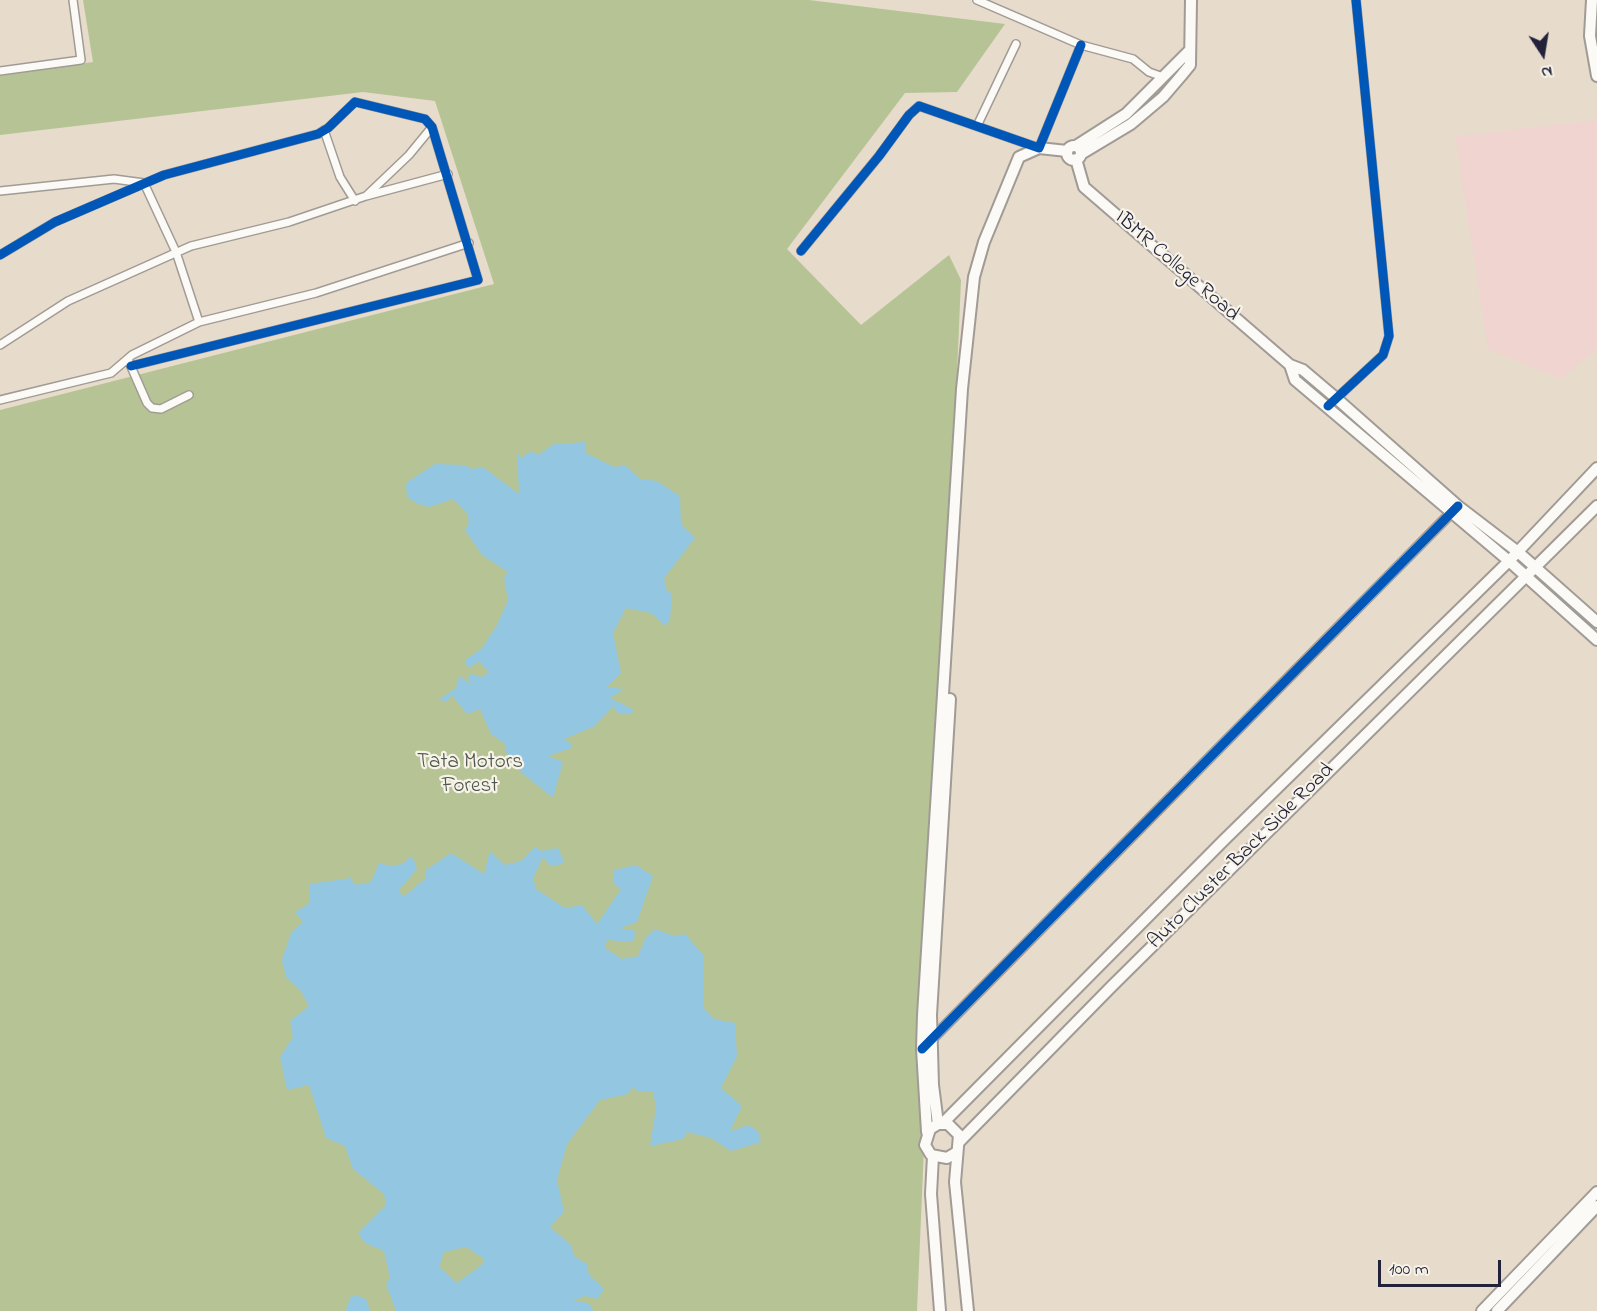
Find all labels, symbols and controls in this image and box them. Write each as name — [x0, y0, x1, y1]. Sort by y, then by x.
north arrow — [1513, 24, 1573, 84]
text: N — [1539, 59, 1555, 84]
street label: IBMR College Road — [1109, 206, 1243, 328]
park label: Tata Motors Forest — [417, 751, 523, 801]
street label: Auto Cluster Back Side Road — [1144, 759, 1340, 955]
scale bar — [1381, 1248, 1504, 1286]
text: 100 m — [1389, 1257, 1429, 1283]

